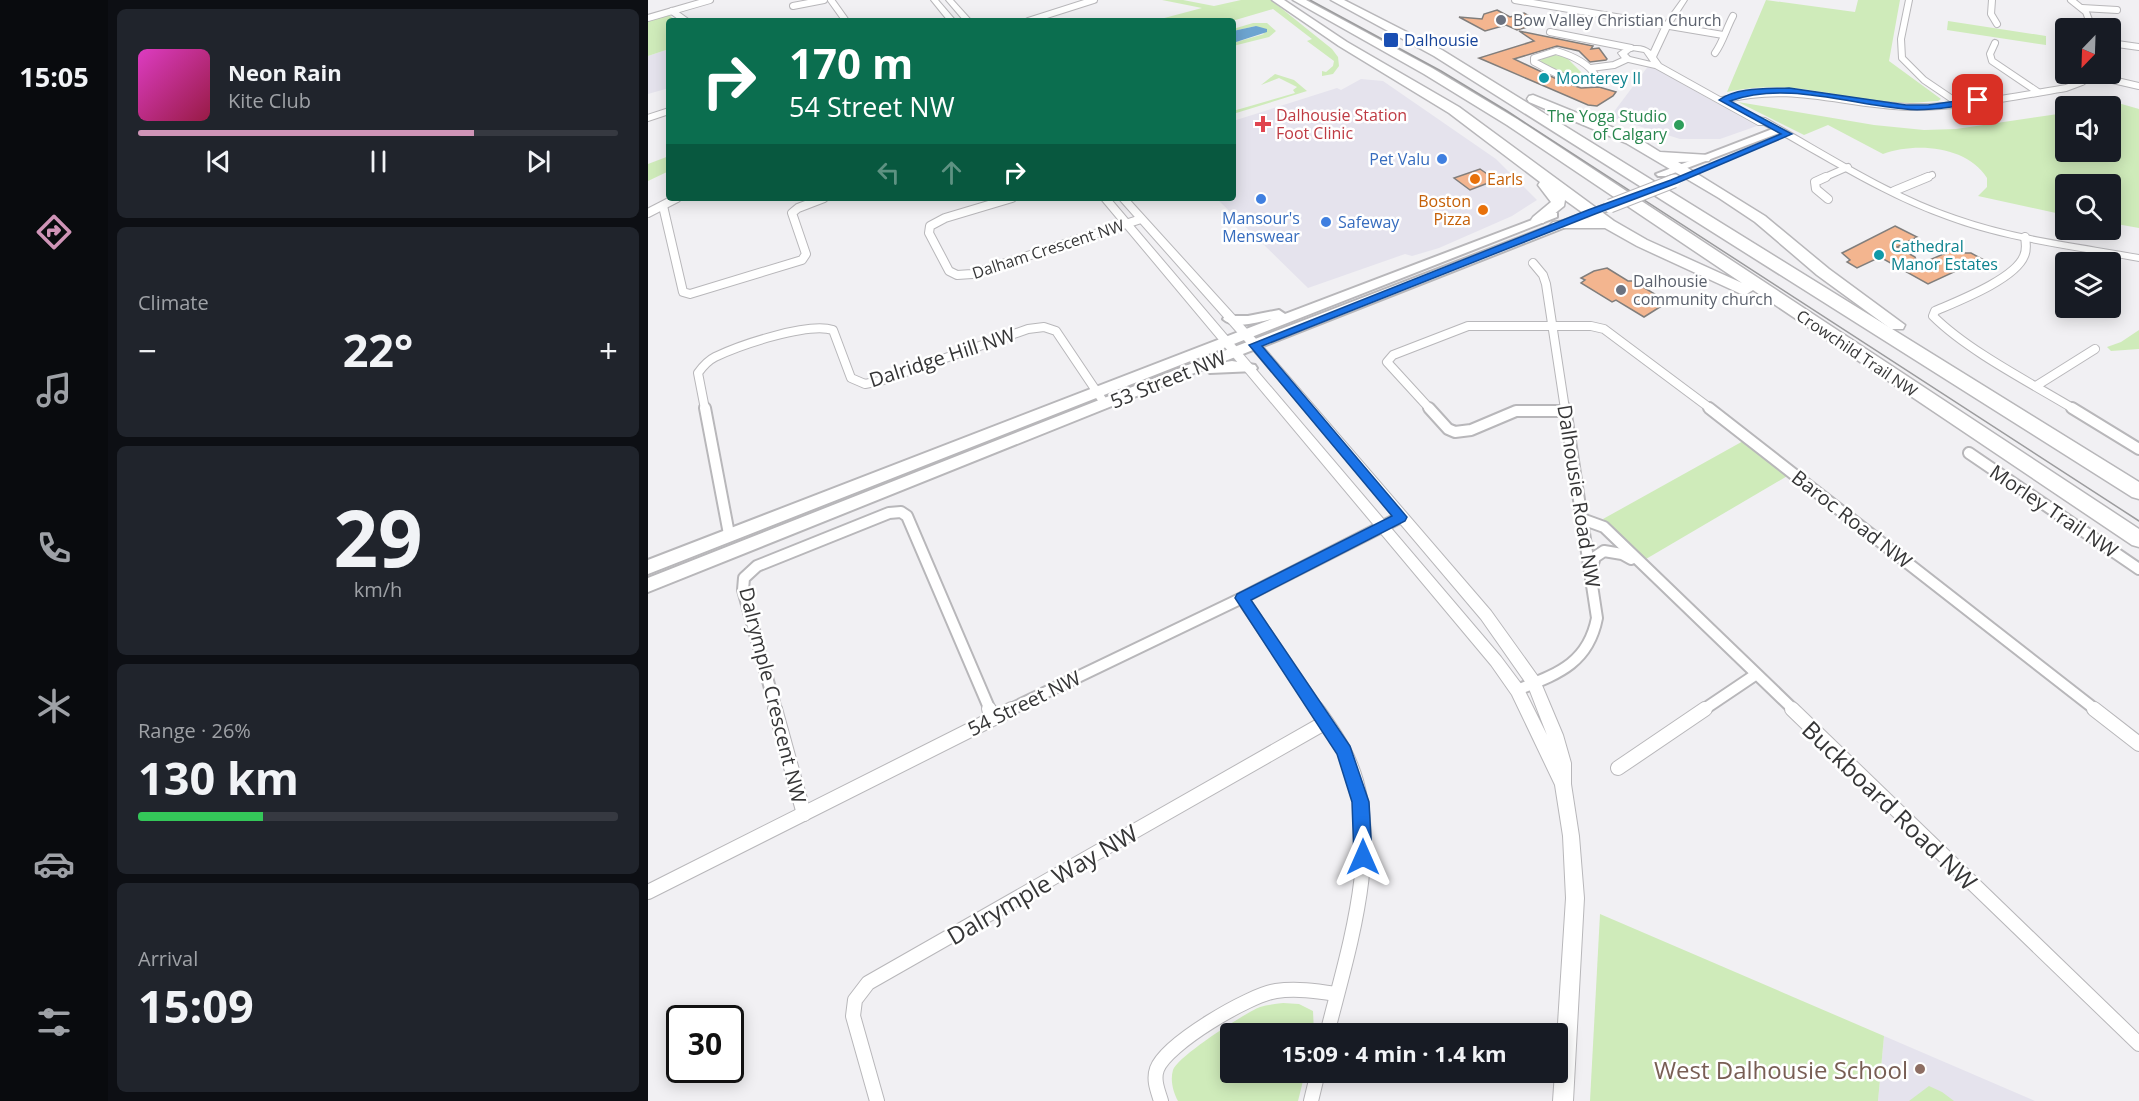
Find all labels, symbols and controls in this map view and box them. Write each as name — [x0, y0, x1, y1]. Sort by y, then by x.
place label: Bow Valley Christian Church — [1513, 9, 1722, 31]
marker: Bow Valley Christian Church — [1494, 13, 1508, 27]
north arrow — [2055, 18, 2121, 84]
map controls — [2055, 18, 2121, 318]
place label: Dalhousie — [1404, 29, 1478, 51]
marker: Dalhousie — [1382, 31, 1400, 49]
text: 170 m — [789, 34, 913, 91]
icon: right — [690, 42, 768, 120]
text: Neon Rain — [228, 57, 342, 87]
text: 15:05 — [19, 58, 89, 95]
place label: Monterey II — [1556, 67, 1641, 89]
marker: Monterey II — [1537, 71, 1551, 85]
pin — [1952, 74, 2003, 125]
icon: arrive — [1961, 83, 1994, 116]
text: Kite Club — [228, 87, 311, 114]
text: 54 Street NW — [789, 88, 955, 125]
button: sound — [2055, 96, 2121, 162]
place label: Dalhousie Station Foot Clinic — [1276, 104, 1407, 144]
place label: The Yoga Studio of Calgary — [1547, 105, 1668, 145]
marker: Dalhousie Station Foot Clinic — [1254, 115, 1272, 133]
marker: The Yoga Studio of Calgary — [1672, 118, 1686, 132]
icon: previous — [202, 145, 235, 178]
icon: pause — [362, 145, 395, 178]
icon: next — [522, 145, 555, 178]
place label: Pet Valu — [1369, 148, 1430, 170]
marker: Pet Valu — [1435, 152, 1449, 166]
icon: left — [872, 156, 905, 189]
icon: ahead — [935, 156, 968, 189]
icon: right — [998, 156, 1031, 189]
place label: Earls — [1487, 168, 1523, 190]
marker: Earls — [1468, 172, 1482, 186]
button: search — [2055, 174, 2121, 240]
place label: Boston Pizza — [1418, 190, 1471, 230]
marker: Mansour's Menswear — [1254, 192, 1268, 206]
marker: Boston Pizza — [1476, 203, 1490, 217]
place label: Mansour's Menswear — [1222, 207, 1300, 247]
icon: directions — [33, 211, 75, 253]
place label: Safeway — [1338, 211, 1400, 233]
street label: Dalham Crescent NW — [969, 214, 1127, 284]
marker: Safeway — [1319, 215, 1333, 229]
place label: Cathedral Manor Estates — [1891, 235, 1998, 275]
marker: Cathedral Manor Estates — [1872, 248, 1886, 262]
button: layers — [2055, 252, 2121, 318]
place label: Dalhousie community church — [1633, 270, 1773, 310]
marker: Dalhousie community church — [1614, 283, 1628, 297]
text: Climate — [138, 289, 209, 316]
street label: Crowchild Trail NW — [1792, 304, 1922, 402]
text: 22° — [343, 319, 413, 380]
street label: Dalridge Hill NW — [866, 321, 1019, 393]
text: − — [138, 328, 157, 373]
text: + — [599, 328, 618, 373]
street label: 53 Street NW — [1106, 343, 1230, 414]
icon: music — [33, 369, 75, 411]
street label: Dalhousie Road NW — [1551, 403, 1607, 590]
street label: Morley Trail NW — [1985, 458, 2124, 564]
street label: Baroc Road NW — [1786, 464, 1918, 575]
text: 29 — [333, 484, 423, 590]
icon: phone — [33, 527, 75, 569]
text: km/h — [354, 576, 402, 603]
street label: Dalrymple Crescent NW — [733, 584, 813, 806]
street label: 54 Street NW — [963, 664, 1086, 742]
icon: climate — [33, 685, 75, 727]
street label: Buckboard Road NW — [1795, 713, 1985, 897]
text: Range · 26% — [138, 717, 251, 744]
text: 130 km — [138, 747, 299, 808]
street label: Dalrymple Way NW — [941, 816, 1143, 952]
position arrow — [1331, 825, 1395, 889]
icon: car — [33, 843, 75, 885]
text: Arrival — [138, 945, 198, 972]
text: 15:09 — [138, 975, 254, 1036]
icon: filters — [33, 1001, 75, 1043]
speed limit sign: 30 — [666, 1005, 744, 1083]
text: 15:09 · 4 min · 1.4 km — [1281, 1038, 1507, 1068]
place label: West Dalhousie School — [1654, 1053, 1908, 1086]
marker: West Dalhousie School — [1913, 1062, 1927, 1076]

